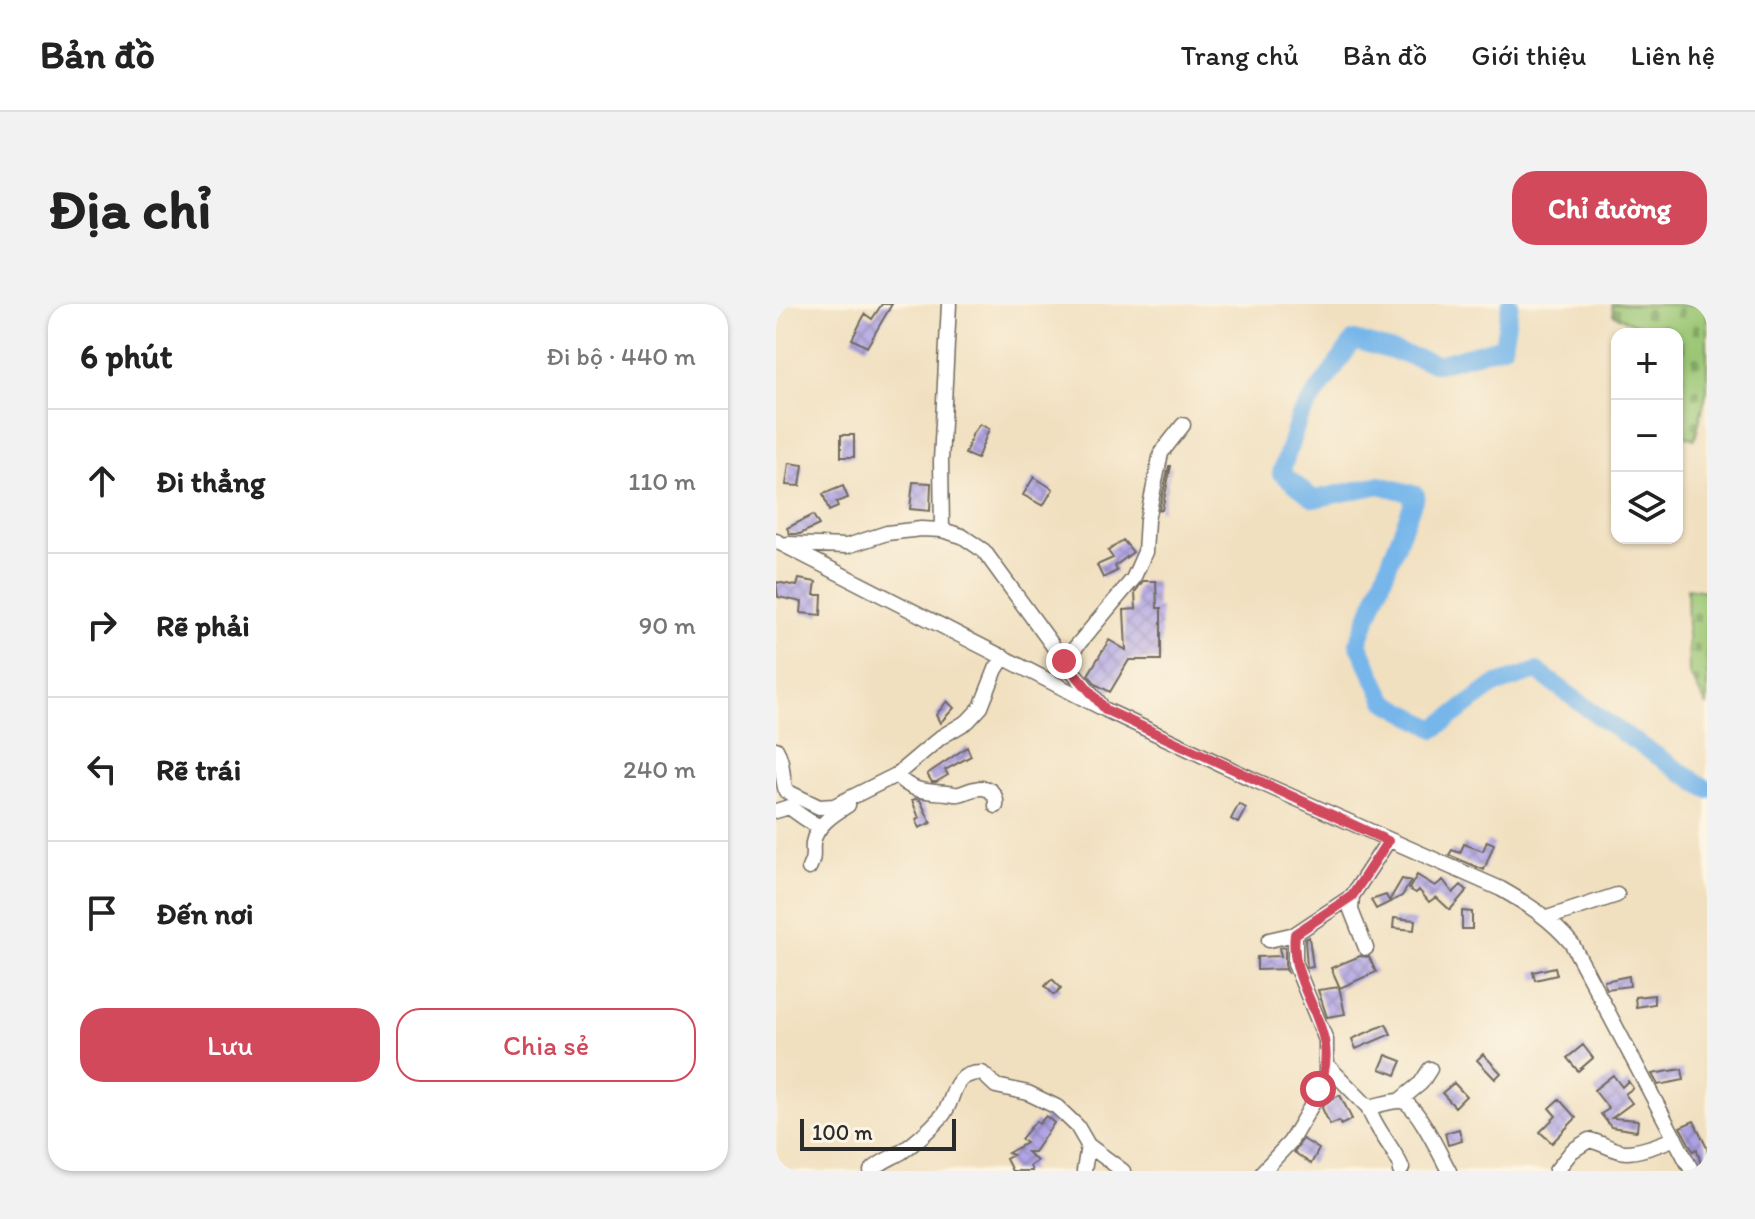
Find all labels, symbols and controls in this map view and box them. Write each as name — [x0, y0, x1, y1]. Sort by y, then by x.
text: Bản đồ — [40, 32, 155, 78]
text: Trang chủ — [1181, 38, 1299, 72]
text: Bản đồ — [1343, 38, 1427, 72]
text: Giới thiệu — [1471, 38, 1587, 72]
text: Liên hệ — [1631, 38, 1715, 72]
button: Chỉ đường — [1512, 171, 1707, 245]
text: Địa chỉ — [48, 175, 211, 242]
map controls — [1611, 328, 1683, 544]
button: + — [1611, 328, 1683, 400]
text: 6 phút — [80, 336, 173, 377]
text: Đi bộ · 440 m — [546, 340, 696, 372]
button: − — [1611, 400, 1683, 472]
icon: ahead — [80, 459, 124, 503]
text: Đi thẳng — [156, 463, 265, 500]
text: 110 m — [628, 465, 696, 497]
button: layers — [1611, 472, 1683, 544]
icon: right — [80, 603, 124, 647]
text: Rẽ phải — [156, 607, 250, 644]
text: 90 m — [639, 609, 696, 641]
route end — [1046, 643, 1082, 679]
icon: left — [80, 747, 124, 791]
text: Rẽ trái — [156, 751, 241, 788]
text: 240 m — [623, 753, 696, 785]
icon: arrive — [80, 891, 124, 935]
text: Đến nơi — [156, 895, 254, 932]
button: Lưu — [80, 1008, 380, 1082]
button: Chia sẻ — [396, 1008, 696, 1082]
route start — [1300, 1071, 1336, 1107]
scale bar — [800, 1115, 956, 1151]
text: 100 m — [812, 1119, 873, 1146]

